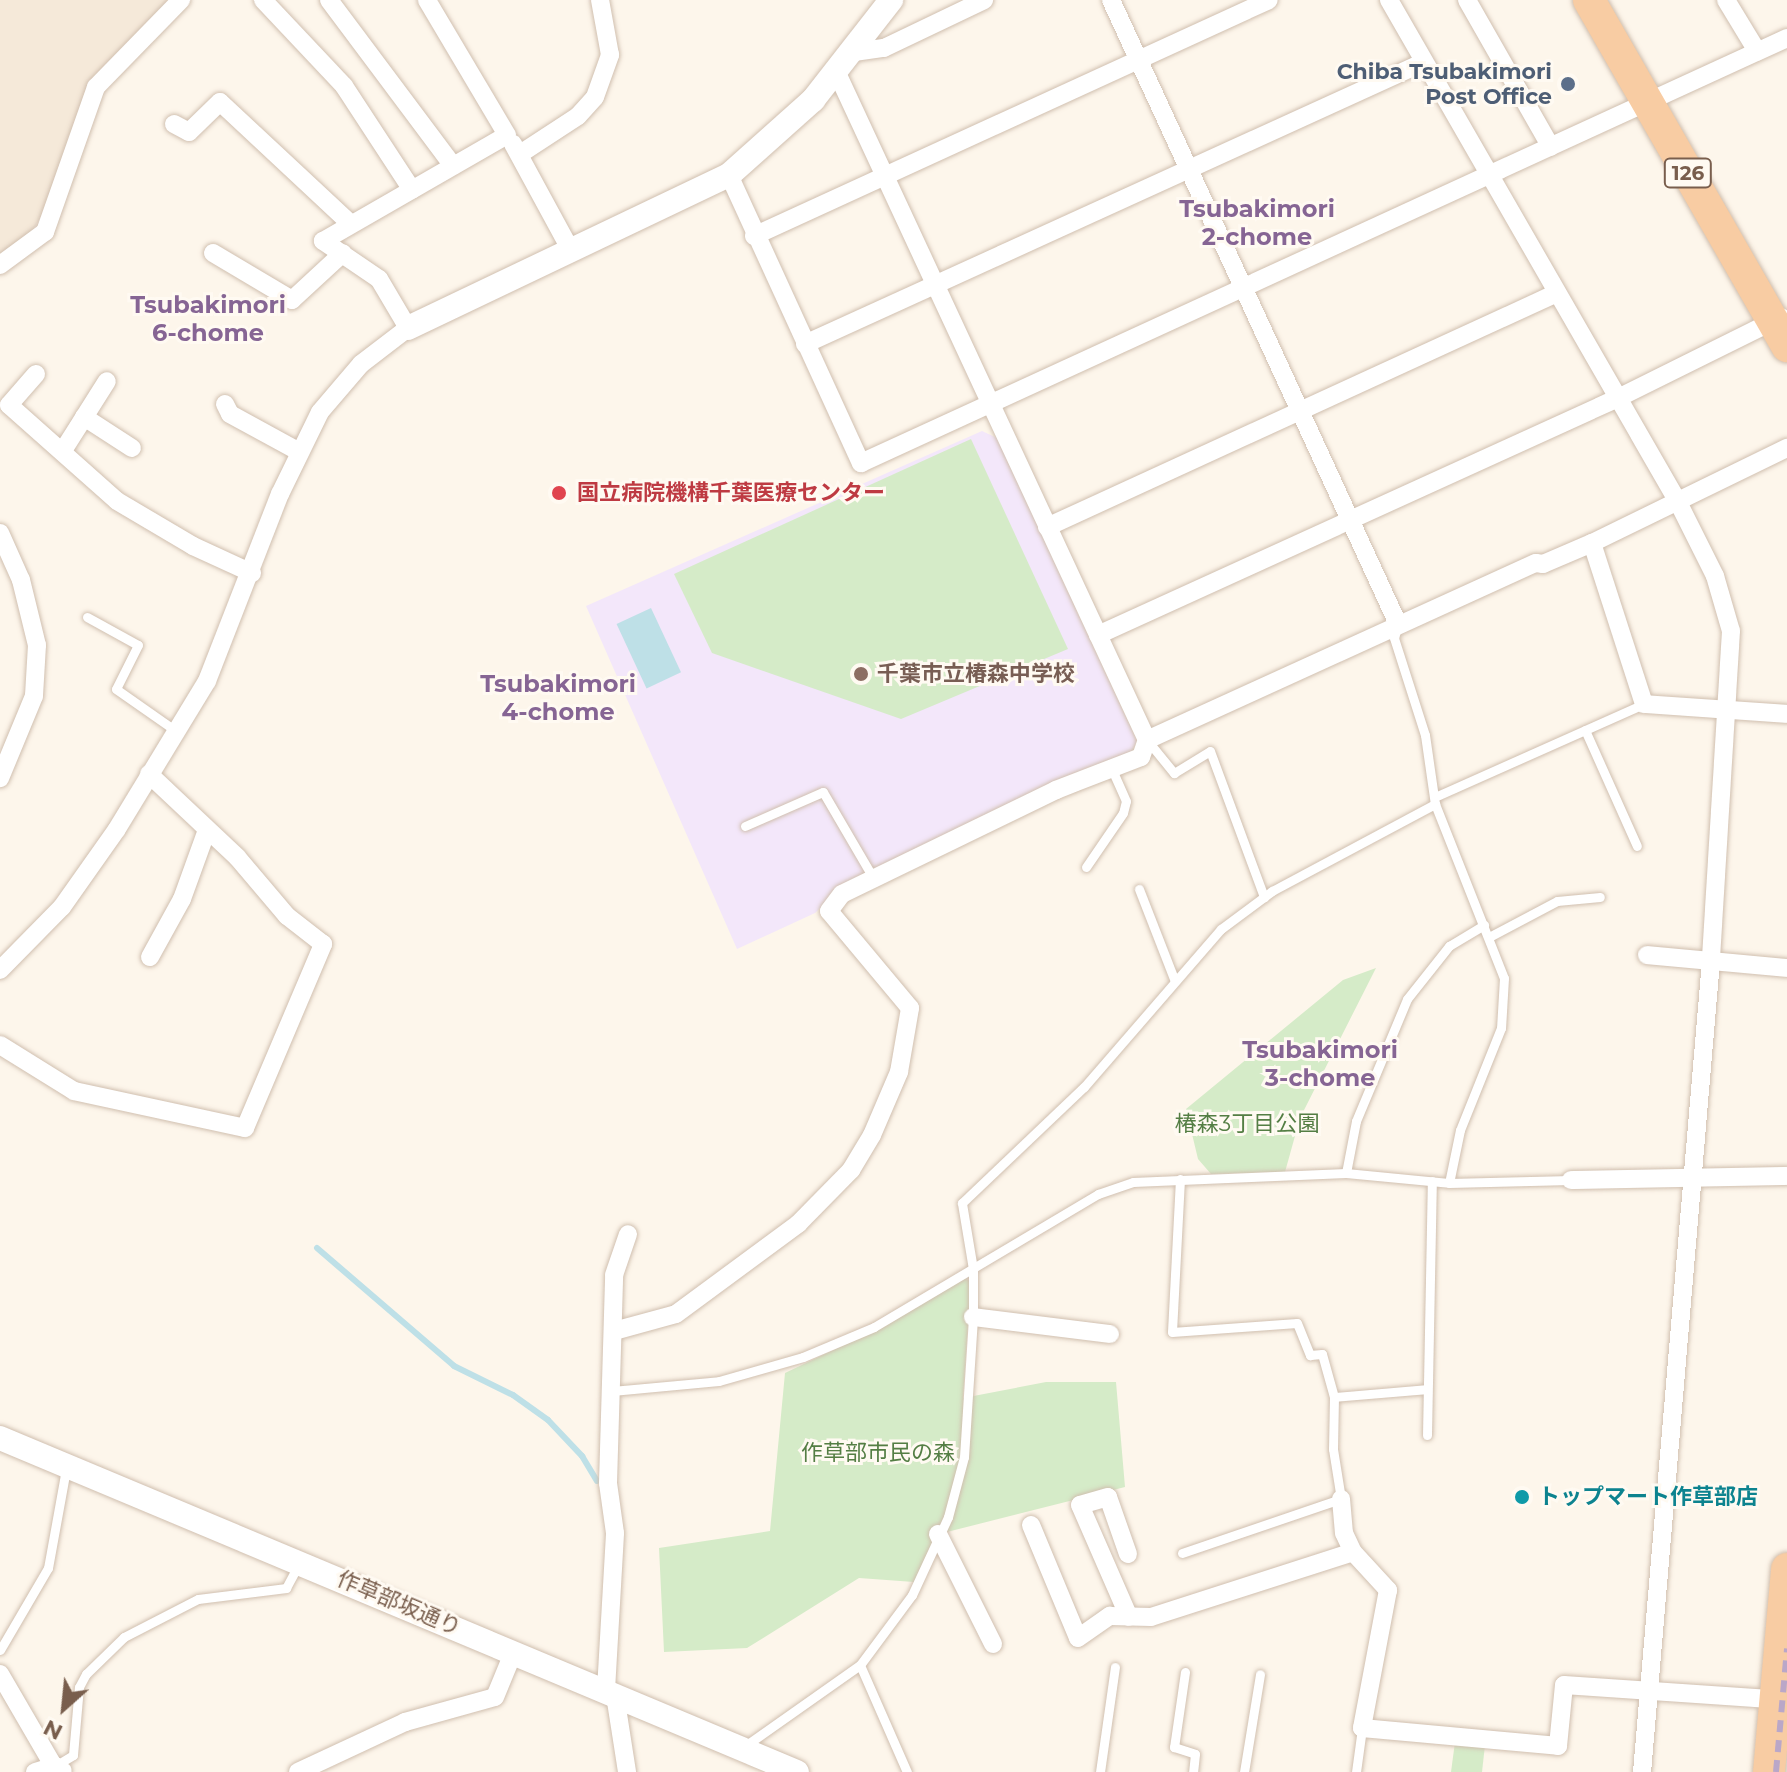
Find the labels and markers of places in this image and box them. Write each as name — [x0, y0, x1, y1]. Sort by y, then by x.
place label: Chiba Tsubakimori Post Office — [1337, 58, 1552, 110]
marker: Chiba Tsubakimori Post Office — [1559, 75, 1577, 93]
place label: 国立病院機構千葉医療センター — [577, 480, 885, 506]
marker: 国立病院機構千葉医療センター — [548, 482, 570, 504]
place label: 千葉市立椿森中学校 — [877, 661, 1075, 687]
marker: 千葉市立椿森中学校 — [852, 665, 870, 683]
place label: トップマート作草部店 — [1538, 1484, 1758, 1510]
marker: トップマート作草部店 — [1513, 1488, 1531, 1506]

